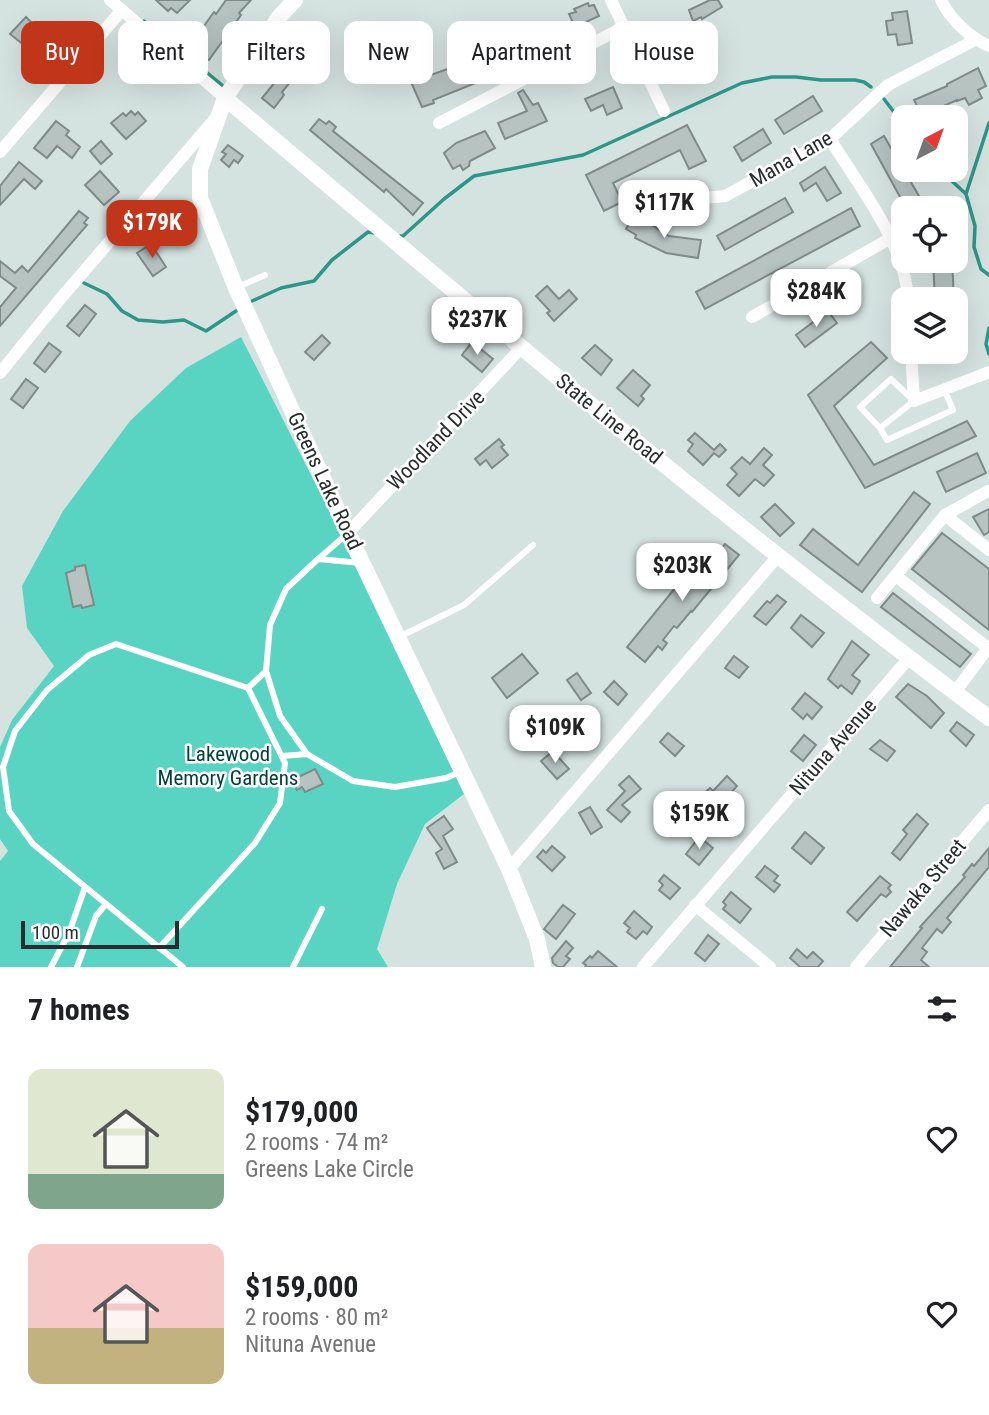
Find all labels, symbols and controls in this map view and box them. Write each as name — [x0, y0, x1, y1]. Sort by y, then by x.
chip: Buy — [21, 21, 104, 84]
chip: Rent — [118, 21, 208, 84]
chip: Filters — [222, 21, 330, 84]
chip: New — [344, 21, 433, 84]
chip: Apartment — [447, 21, 596, 84]
chip: House — [610, 21, 718, 84]
north arrow — [891, 105, 968, 182]
map controls — [891, 105, 968, 364]
street label: Mana Lane — [746, 126, 837, 192]
pin: $117K — [615, 180, 713, 240]
text: $117K — [634, 189, 694, 216]
button: locate — [891, 196, 968, 273]
pin: $179K — [103, 201, 201, 260]
text: $179K — [122, 209, 182, 236]
pin: $284K — [767, 270, 865, 329]
text: $284K — [786, 278, 846, 305]
button: layers — [891, 287, 968, 364]
pin: $237K — [428, 298, 526, 357]
text: $237K — [447, 306, 507, 333]
street label: State Line Road — [551, 369, 667, 469]
street label: Woodland Drive — [382, 385, 490, 495]
street label: Greens Lake Road — [283, 408, 367, 554]
pin: $203K — [633, 544, 731, 603]
text: $203K — [652, 552, 712, 579]
street label: Nituna Avenue — [785, 694, 881, 800]
pin: $109K — [506, 706, 604, 765]
text: $109K — [525, 714, 585, 741]
park label: Lakewood Memory Gardens — [158, 742, 298, 790]
pin: $159K — [650, 792, 748, 851]
text: $159K — [669, 800, 729, 827]
street label: Nawaka Street — [875, 834, 971, 942]
scale bar — [21, 918, 178, 950]
text: 100 m — [32, 921, 79, 944]
icon: filters — [923, 990, 961, 1028]
text: 7 homes — [28, 992, 130, 1027]
text: $179,000 — [245, 1094, 358, 1129]
icon: home — [84, 1097, 168, 1181]
icon: heart — [923, 1120, 961, 1158]
text: 2 rooms · 74 m² — [245, 1129, 388, 1156]
text: Greens Lake Circle — [245, 1156, 414, 1183]
text: $159,000 — [245, 1269, 358, 1304]
icon: home — [84, 1272, 168, 1356]
icon: heart — [923, 1295, 961, 1333]
text: 2 rooms · 80 m² — [245, 1304, 388, 1331]
text: Nituna Avenue — [245, 1331, 376, 1358]

